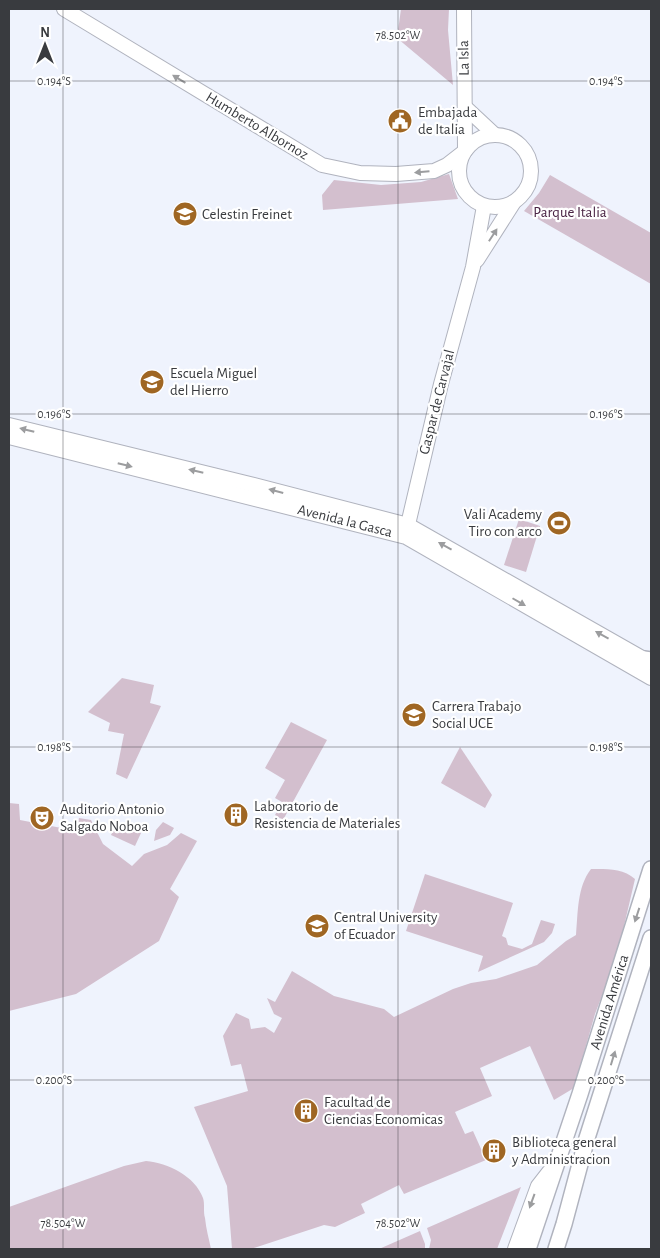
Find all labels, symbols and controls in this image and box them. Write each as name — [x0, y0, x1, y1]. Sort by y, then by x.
north arrow — [20, 20, 70, 70]
text: N — [40, 26, 50, 40]
text: 78.502°W — [376, 29, 421, 41]
street label: La Isla — [456, 40, 472, 76]
text: 0.194°S — [37, 75, 71, 87]
one-way arrow — [172, 75, 187, 83]
text: 0.194°S — [589, 75, 623, 87]
street label: Humberto Albornoz — [203, 90, 311, 162]
place label: Embajada de Italia — [418, 105, 477, 137]
public building icon: Embajada de Italia — [387, 108, 413, 134]
one-way arrow — [414, 168, 430, 176]
school or university icon: Celestin Freinet — [172, 201, 198, 227]
park label: Parque Italia — [533, 205, 607, 220]
place label: Celestin Freinet — [202, 207, 292, 222]
one-way arrow — [489, 228, 498, 241]
street label: Gaspar de Carvajal — [417, 348, 457, 456]
place label: Escuela Miguel del Hierro — [170, 366, 257, 398]
school or university icon: Escuela Miguel del Hierro — [139, 369, 165, 395]
text: 0.196°S — [37, 408, 71, 420]
text: 0.196°S — [589, 408, 623, 420]
one-way arrow — [20, 426, 35, 434]
one-way arrow — [117, 461, 132, 469]
one-way arrow — [189, 467, 204, 475]
one-way arrow — [269, 487, 284, 495]
street label: Avenida la Gasca — [296, 502, 394, 540]
place label: Vali Academy Tiro con arco — [464, 507, 543, 539]
sports icon: Vali Academy Tiro con arco — [546, 510, 572, 536]
one-way arrow — [437, 542, 452, 550]
one-way arrow — [512, 597, 525, 606]
one-way arrow — [595, 631, 609, 639]
place label: Carrera Trabajo Social UCE — [432, 699, 521, 731]
school or university icon: Carrera Trabajo Social UCE — [401, 702, 427, 728]
text: 0.198°S — [37, 741, 71, 753]
text: 0.198°S — [589, 741, 623, 753]
place label: Laboratorio de Resistencia de Materiales — [254, 799, 400, 831]
place label: Auditorio Antonio Salgado Noboa — [60, 802, 164, 834]
building icon: Laboratorio de Resistencia de Materiales — [223, 802, 249, 828]
theatre icon: Auditorio Antonio Salgado Noboa — [29, 805, 55, 831]
one-way arrow — [632, 908, 640, 923]
place label: Central University of Ecuador — [334, 910, 438, 942]
school or university icon: Central University of Ecuador — [304, 913, 330, 939]
street label: Avenida América — [587, 953, 631, 1051]
one-way arrow — [610, 1051, 618, 1066]
text: 0.200°S — [36, 1074, 73, 1086]
text: 0.200°S — [588, 1074, 625, 1086]
place label: Facultad de Ciencias Economicas — [324, 1095, 443, 1127]
building icon: Facultad de Ciencias Economicas — [293, 1098, 319, 1124]
place label: Biblioteca general y Administracion — [511, 1135, 617, 1167]
building icon: Biblioteca general y Administracion — [481, 1138, 507, 1164]
one-way arrow — [528, 1194, 535, 1209]
text: 78.504°W — [41, 1217, 86, 1229]
text: 78.502°W — [376, 1217, 421, 1229]

